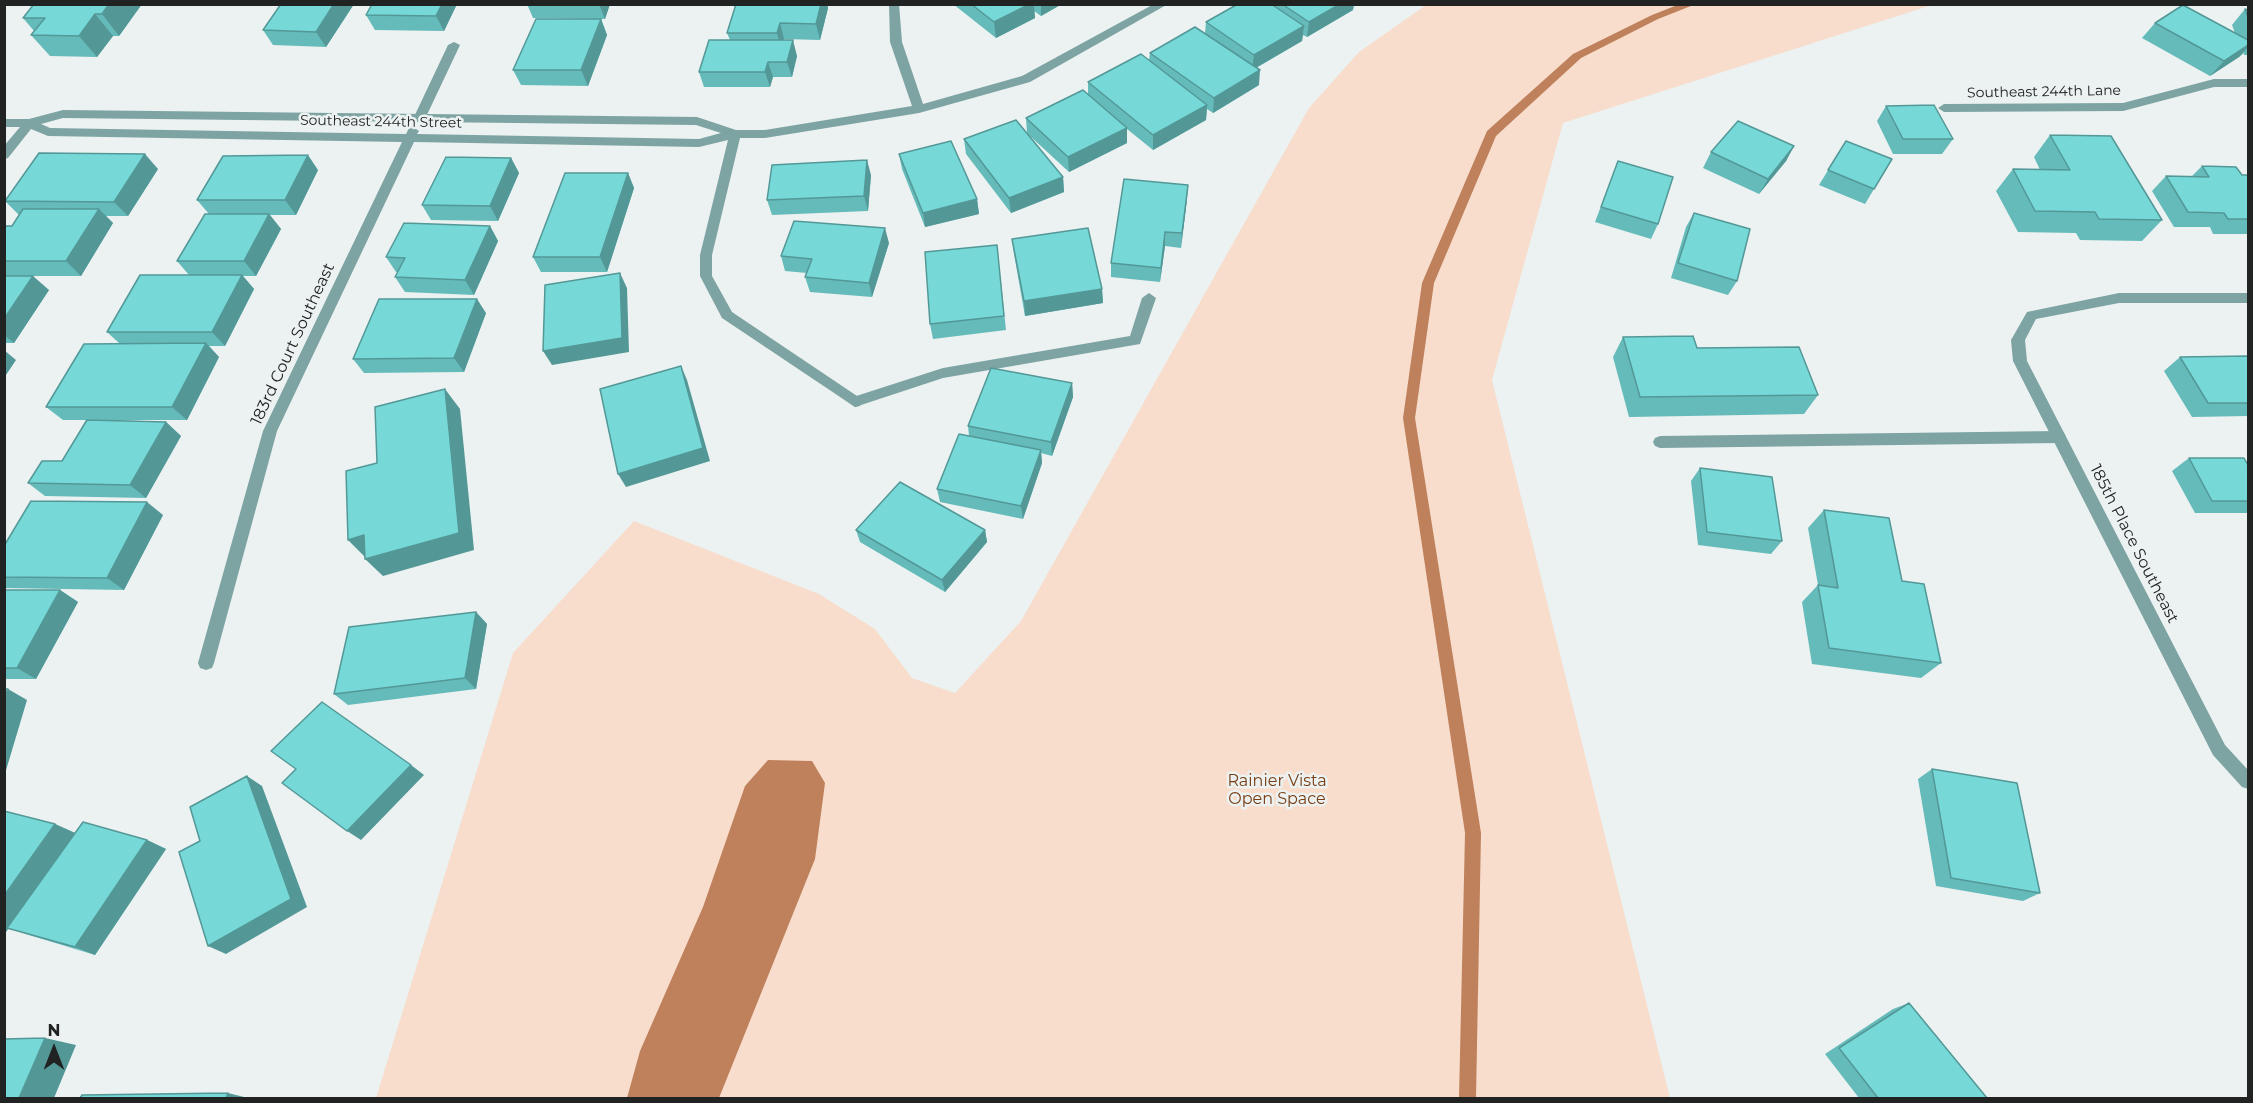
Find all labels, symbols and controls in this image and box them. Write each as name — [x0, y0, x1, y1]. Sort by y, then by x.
street label: Southeast 244th Lane — [1967, 82, 2121, 102]
street label: Southeast 244th Street — [300, 112, 462, 132]
street label: 183rd Court Southeast — [247, 260, 339, 428]
street label: 185th Place Southeast — [2086, 461, 2182, 627]
park label: Rainier Vista Open Space — [1227, 771, 1327, 809]
north arrow — [24, 1019, 84, 1079]
text: N — [48, 1021, 60, 1040]

